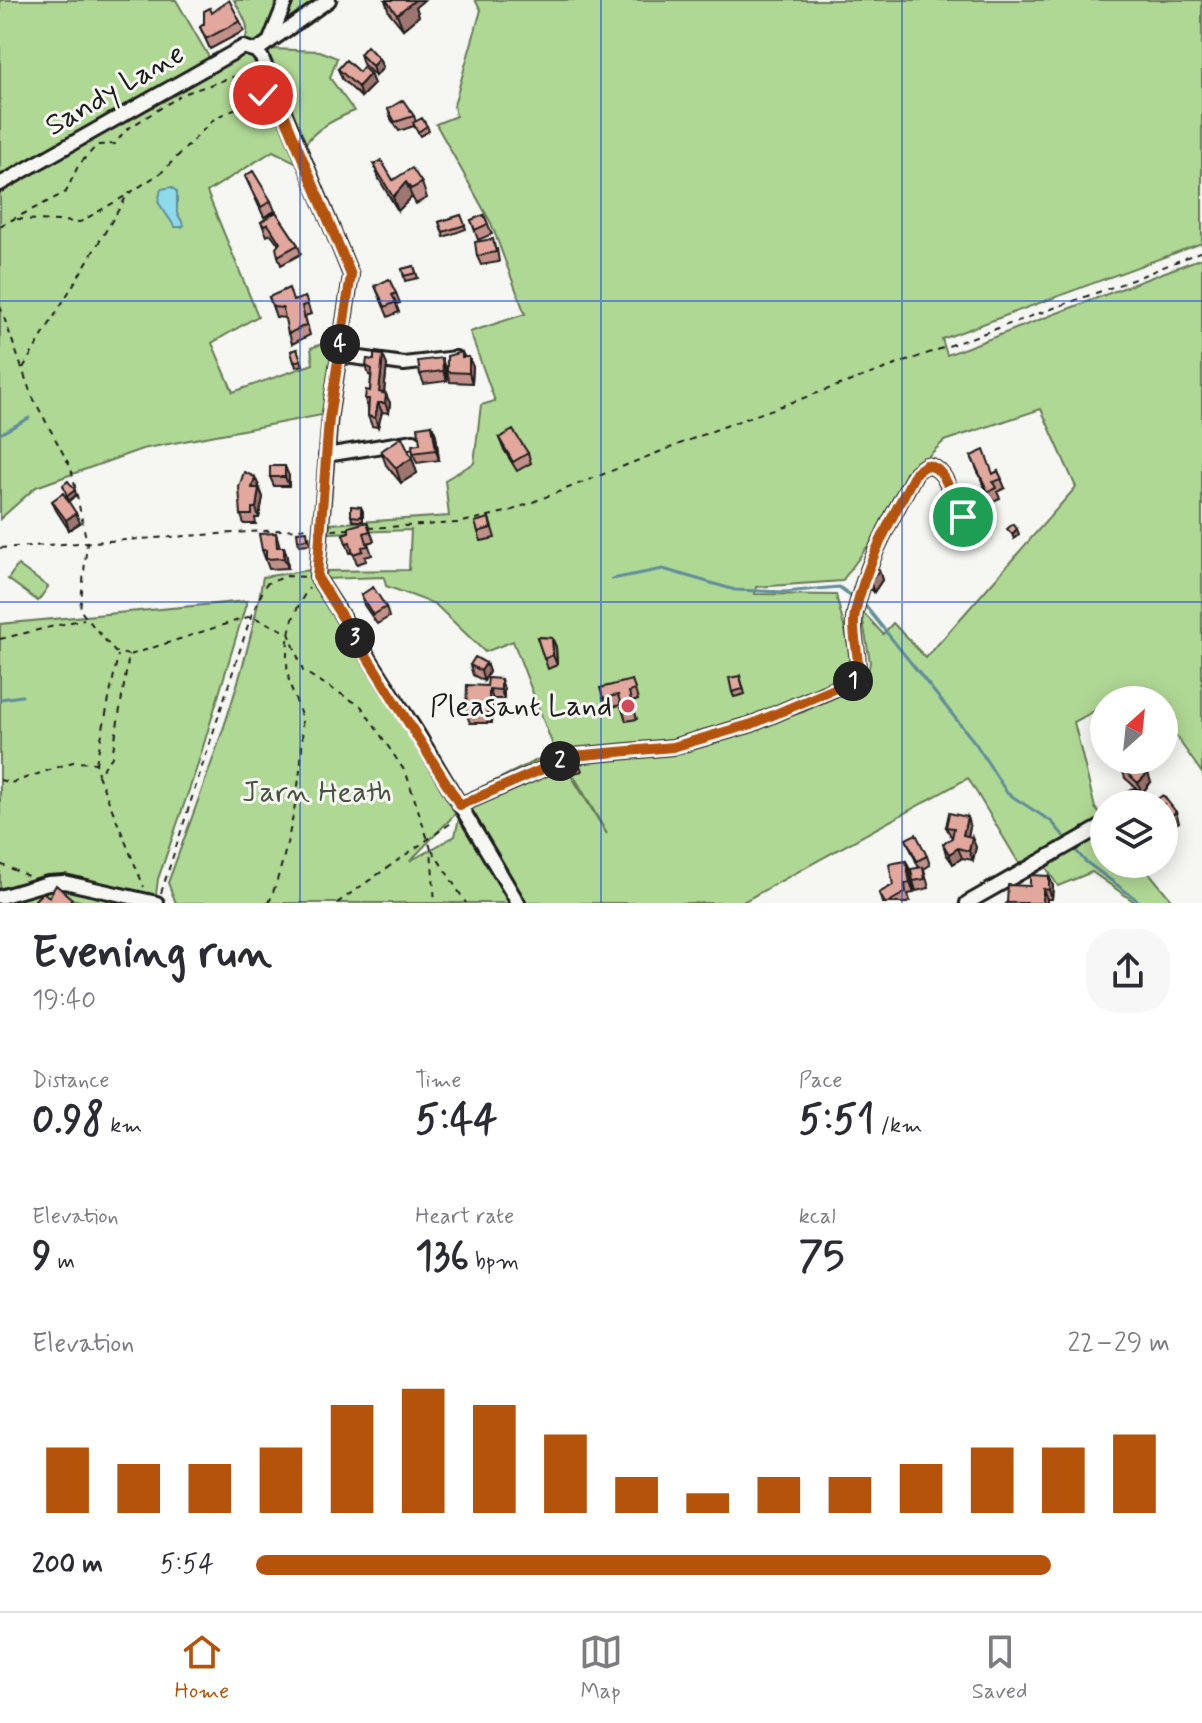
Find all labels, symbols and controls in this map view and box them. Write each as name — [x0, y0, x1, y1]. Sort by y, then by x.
street label: Sandy Lane — [38, 34, 192, 146]
pin — [229, 61, 297, 129]
icon: check — [241, 73, 285, 117]
pin: 4 — [320, 324, 360, 364]
text: 4 — [334, 330, 346, 358]
pin — [929, 483, 997, 551]
icon: arrive — [941, 495, 985, 539]
pin: 3 — [335, 618, 375, 658]
text: 3 — [350, 624, 360, 652]
pin: 1 — [833, 661, 873, 701]
text: 1 — [848, 667, 858, 695]
north arrow — [1090, 686, 1178, 774]
map controls — [1090, 686, 1178, 878]
place label: Pleasant Land — [430, 687, 612, 726]
marker: Pleasant Land — [619, 697, 637, 715]
pin: 2 — [540, 741, 580, 781]
text: 2 — [555, 747, 565, 775]
park label: Jarn Heath — [242, 773, 392, 812]
button: layers — [1090, 790, 1178, 878]
text: Evening run — [32, 925, 272, 983]
button: share — [1086, 929, 1170, 1013]
text: 19:40 — [32, 984, 96, 1018]
text: Distance — [32, 1067, 109, 1095]
text: Time — [415, 1067, 461, 1095]
text: Pace — [799, 1067, 842, 1095]
text: 0.98 — [32, 1095, 104, 1147]
text: 5:44 — [415, 1095, 498, 1147]
text: 5:51 — [799, 1095, 875, 1147]
text: km — [104, 1112, 142, 1140]
text: /km — [875, 1112, 922, 1140]
text: Elevation — [32, 1203, 119, 1231]
text: Heart rate — [415, 1203, 514, 1231]
text: kcal — [799, 1203, 836, 1231]
text: 9 — [32, 1231, 52, 1283]
text: 136 — [415, 1231, 469, 1283]
text: 75 — [799, 1231, 844, 1283]
text: m — [52, 1248, 75, 1276]
text: bpm — [469, 1248, 519, 1276]
text: Elevation — [32, 1327, 134, 1361]
text: 22–29 m — [1068, 1327, 1170, 1361]
text: 200 m — [32, 1548, 103, 1582]
text: 5:54 — [160, 1548, 214, 1582]
tab: Home — [175, 1630, 229, 1706]
tab: Map — [579, 1630, 623, 1706]
tab: Saved — [972, 1630, 1027, 1706]

